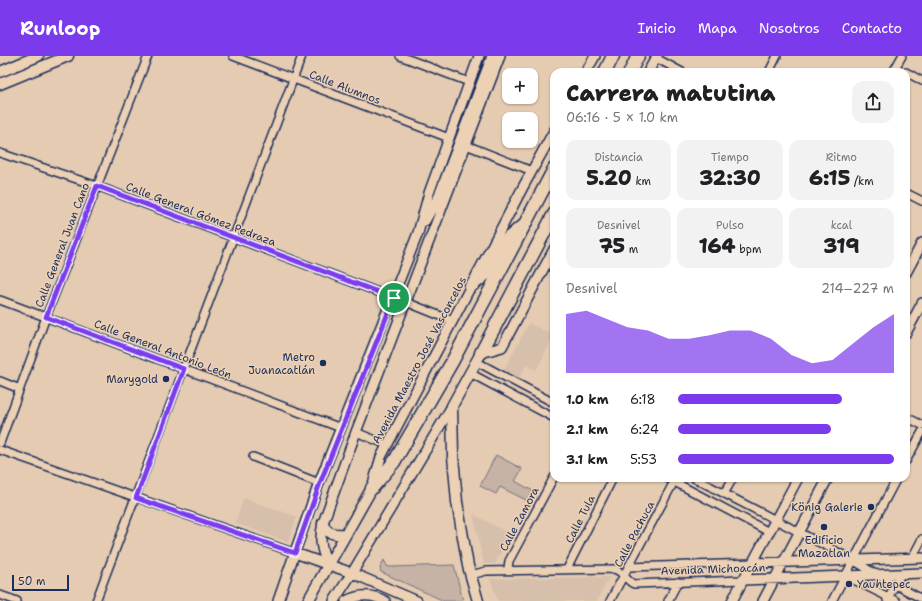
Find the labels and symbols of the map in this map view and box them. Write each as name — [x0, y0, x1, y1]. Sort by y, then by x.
street label: Calle Alumnos — [307, 67, 383, 108]
street label: Calle General Gómez Pedraza — [124, 179, 278, 250]
street label: Calle General Juan Cano — [32, 180, 93, 310]
street label: Avenida Maestro José Vasconcelos — [369, 274, 470, 446]
pin — [377, 281, 411, 315]
street label: Calle General Antonio León — [92, 316, 234, 383]
place label: Metro Juanacatlán — [248, 350, 315, 378]
marker: Metro Juanacatlán — [318, 358, 328, 368]
place label: Marygold — [106, 372, 158, 387]
marker: Marygold — [161, 374, 171, 384]
street label: Calle Zamora — [496, 485, 543, 554]
street label: Calle Tula — [562, 493, 599, 546]
street label: Calle Pachuca — [611, 498, 658, 570]
place label: König Galerie — [791, 500, 863, 515]
marker: König Galerie — [866, 502, 876, 512]
marker: Edificio Mazatlan — [819, 522, 829, 532]
place label: Edificio Mazatlan — [798, 533, 850, 561]
street label: Avenida Michoacán — [660, 560, 766, 579]
scale bar — [12, 573, 69, 592]
place label: Yauhtepec — [857, 577, 911, 592]
marker: Yauhtepec — [844, 579, 854, 589]

